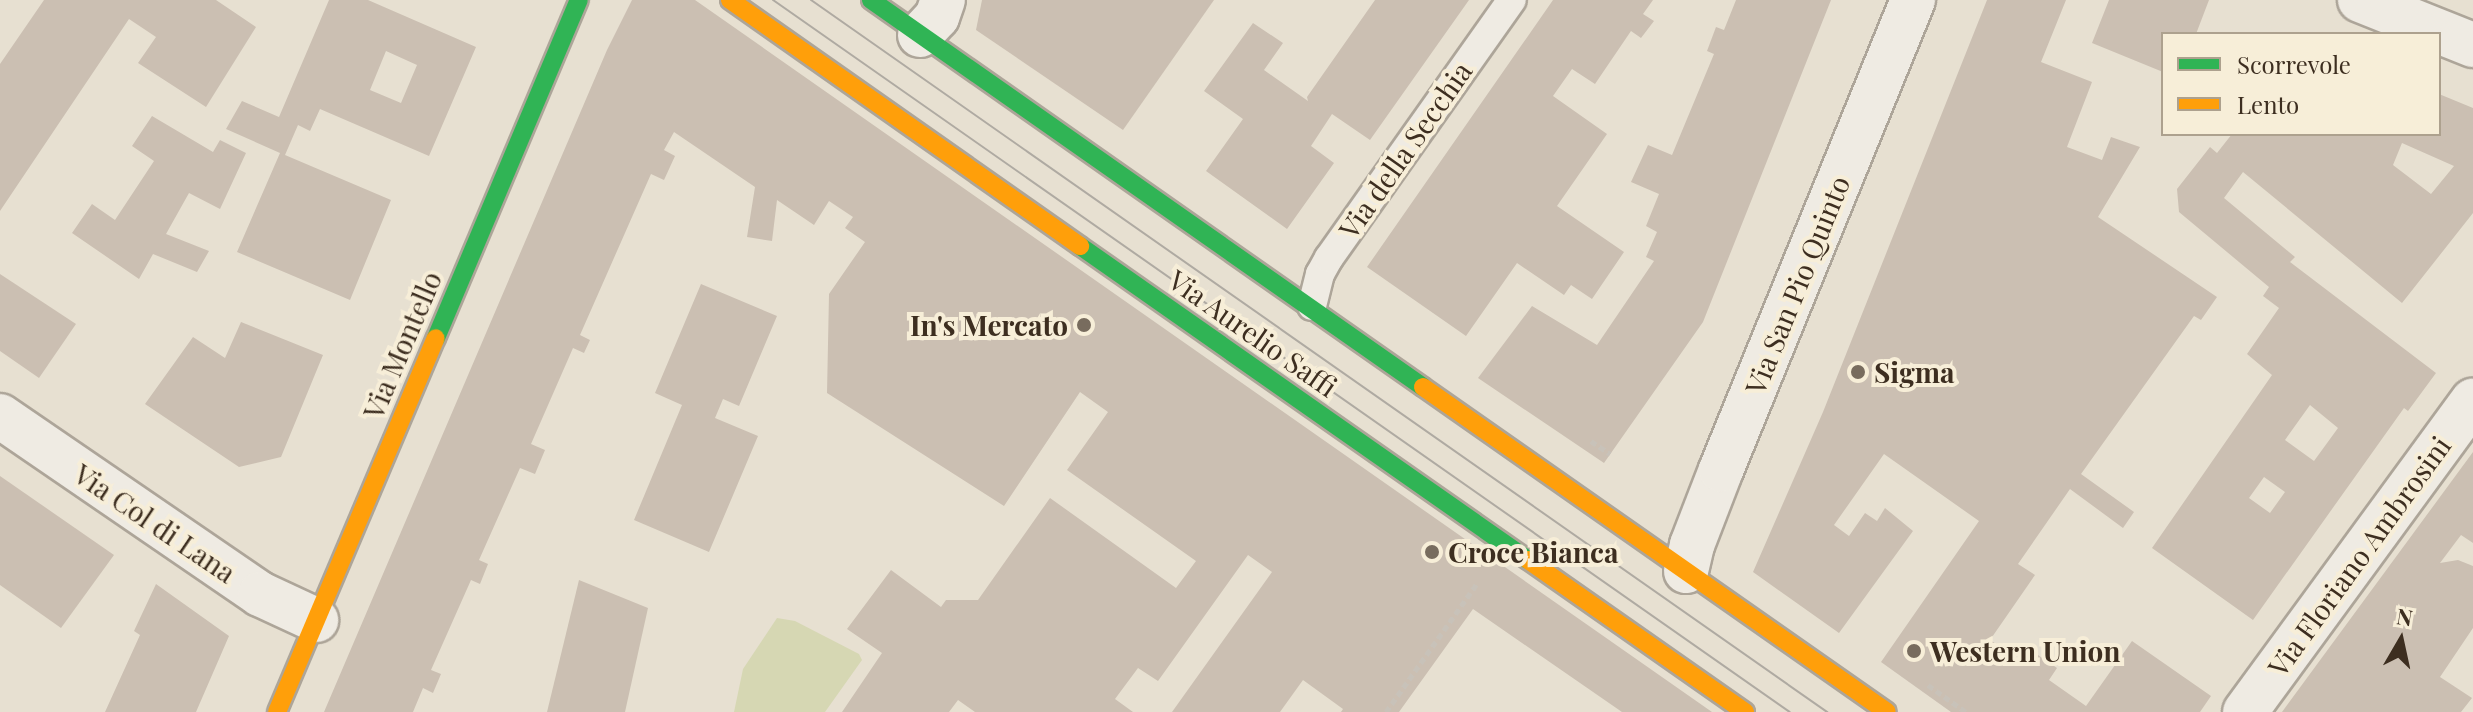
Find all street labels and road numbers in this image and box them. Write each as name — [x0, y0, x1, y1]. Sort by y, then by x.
street label: Via della Secchia — [1331, 55, 1479, 245]
street label: Via San Pio Quinto — [1738, 171, 1856, 399]
street label: Via Aurelio Saffi — [1162, 262, 1344, 404]
street label: Via Montello — [356, 266, 448, 424]
street label: Via Floriano Ambrosini — [2260, 429, 2458, 683]
street label: Via Col di Lana — [68, 457, 242, 589]

